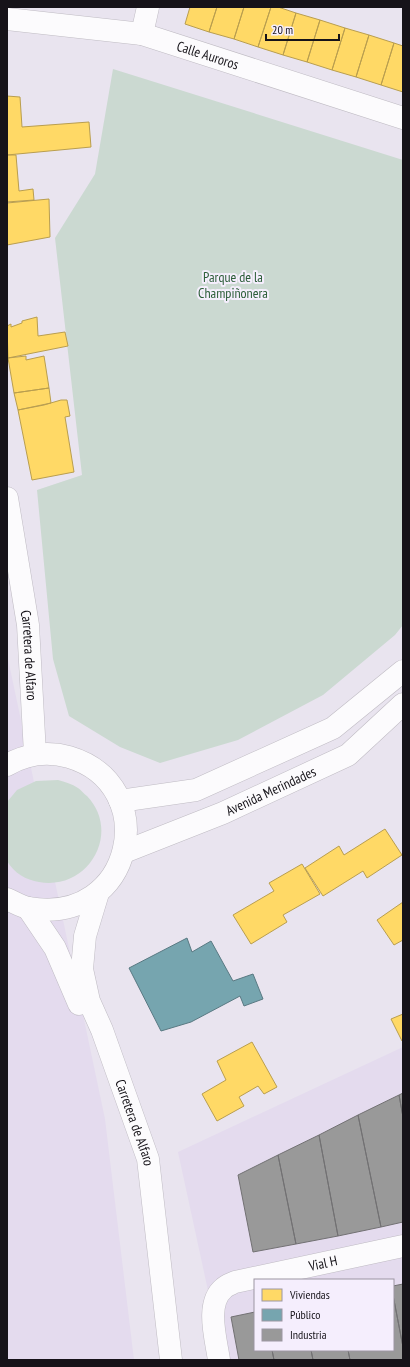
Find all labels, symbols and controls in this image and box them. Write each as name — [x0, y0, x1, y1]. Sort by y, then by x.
scale bar — [266, 16, 339, 42]
text: 20 m — [272, 22, 293, 37]
street label: Calle Auroros — [175, 37, 241, 74]
park label: Parque de la Champiñonera — [198, 268, 268, 302]
street label: Carretera de Alfaro — [17, 609, 41, 701]
street label: Avenida Merindades — [223, 762, 319, 820]
street label: Carretera de Alfaro — [111, 1077, 158, 1167]
street label: Vial H — [306, 1251, 339, 1275]
legend — [254, 1279, 394, 1351]
text: Viviendas — [289, 1287, 330, 1302]
text: Público — [290, 1307, 320, 1322]
text: Industria — [290, 1327, 327, 1342]

